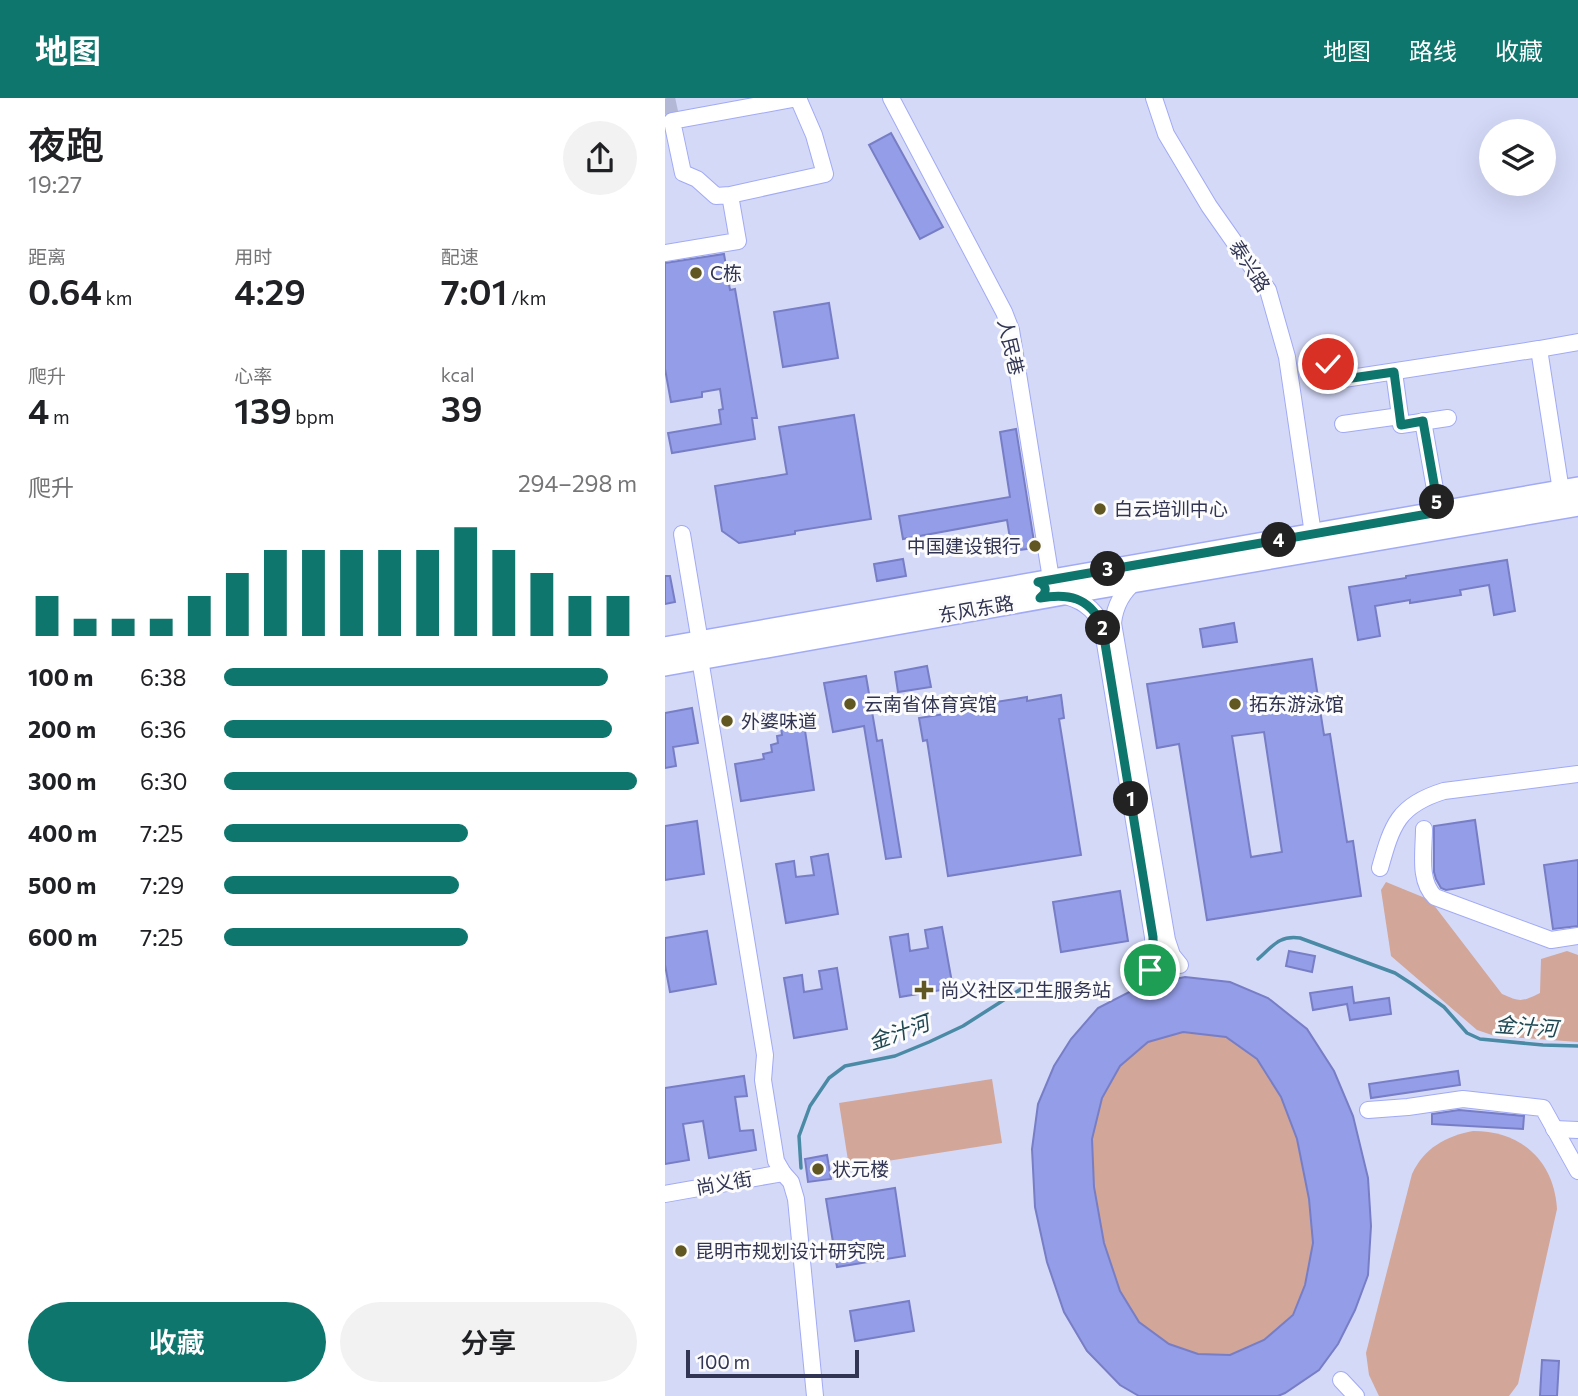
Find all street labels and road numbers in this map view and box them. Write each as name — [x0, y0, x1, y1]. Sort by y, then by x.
street label: 泰兴路 — [1225, 236, 1276, 296]
street label: 人民巷 — [994, 317, 1029, 377]
street label: 东风东路 — [936, 591, 1015, 626]
street label: 尚义街 — [694, 1166, 754, 1199]

